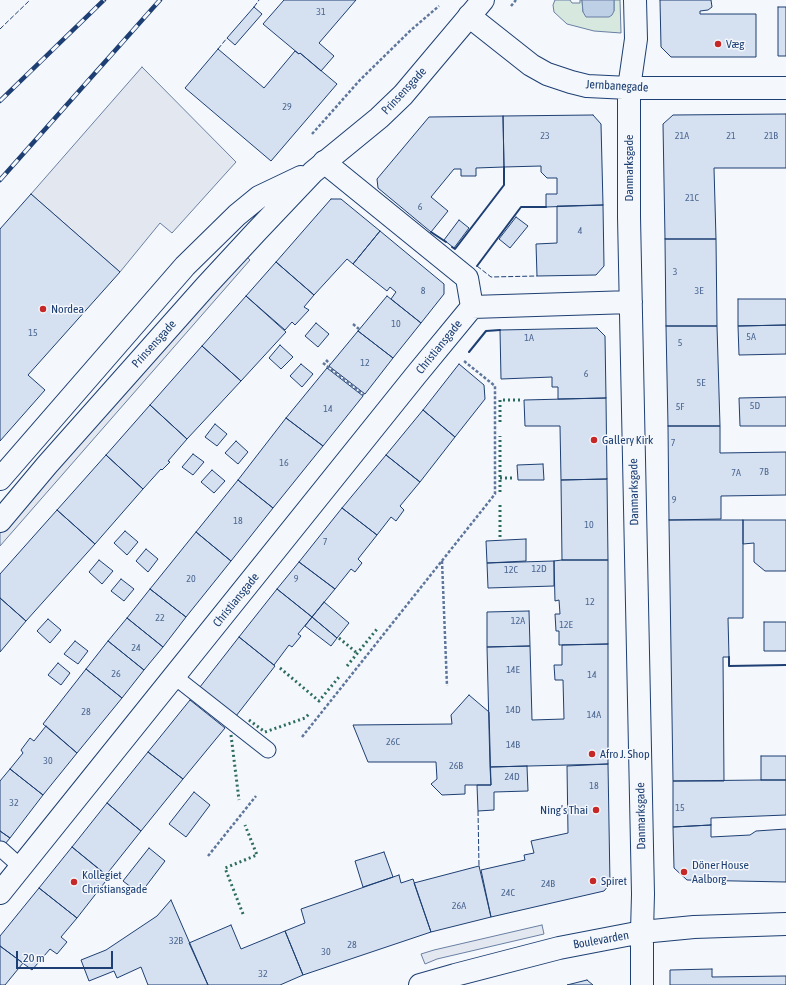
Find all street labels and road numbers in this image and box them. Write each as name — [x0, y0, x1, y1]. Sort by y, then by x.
street label: Prinsensgade — [378, 64, 430, 118]
street label: Jernbanegade — [585, 77, 649, 95]
street label: Danmarksgade — [622, 134, 636, 202]
street label: Prinsensgade — [129, 317, 179, 371]
street label: Christiansgade — [413, 317, 465, 377]
street label: Danmarksgade — [626, 458, 642, 526]
street label: Christiansgade — [210, 570, 262, 630]
street label: Danmarksgade — [633, 782, 649, 850]
street label: Boulevarden — [572, 928, 630, 952]

